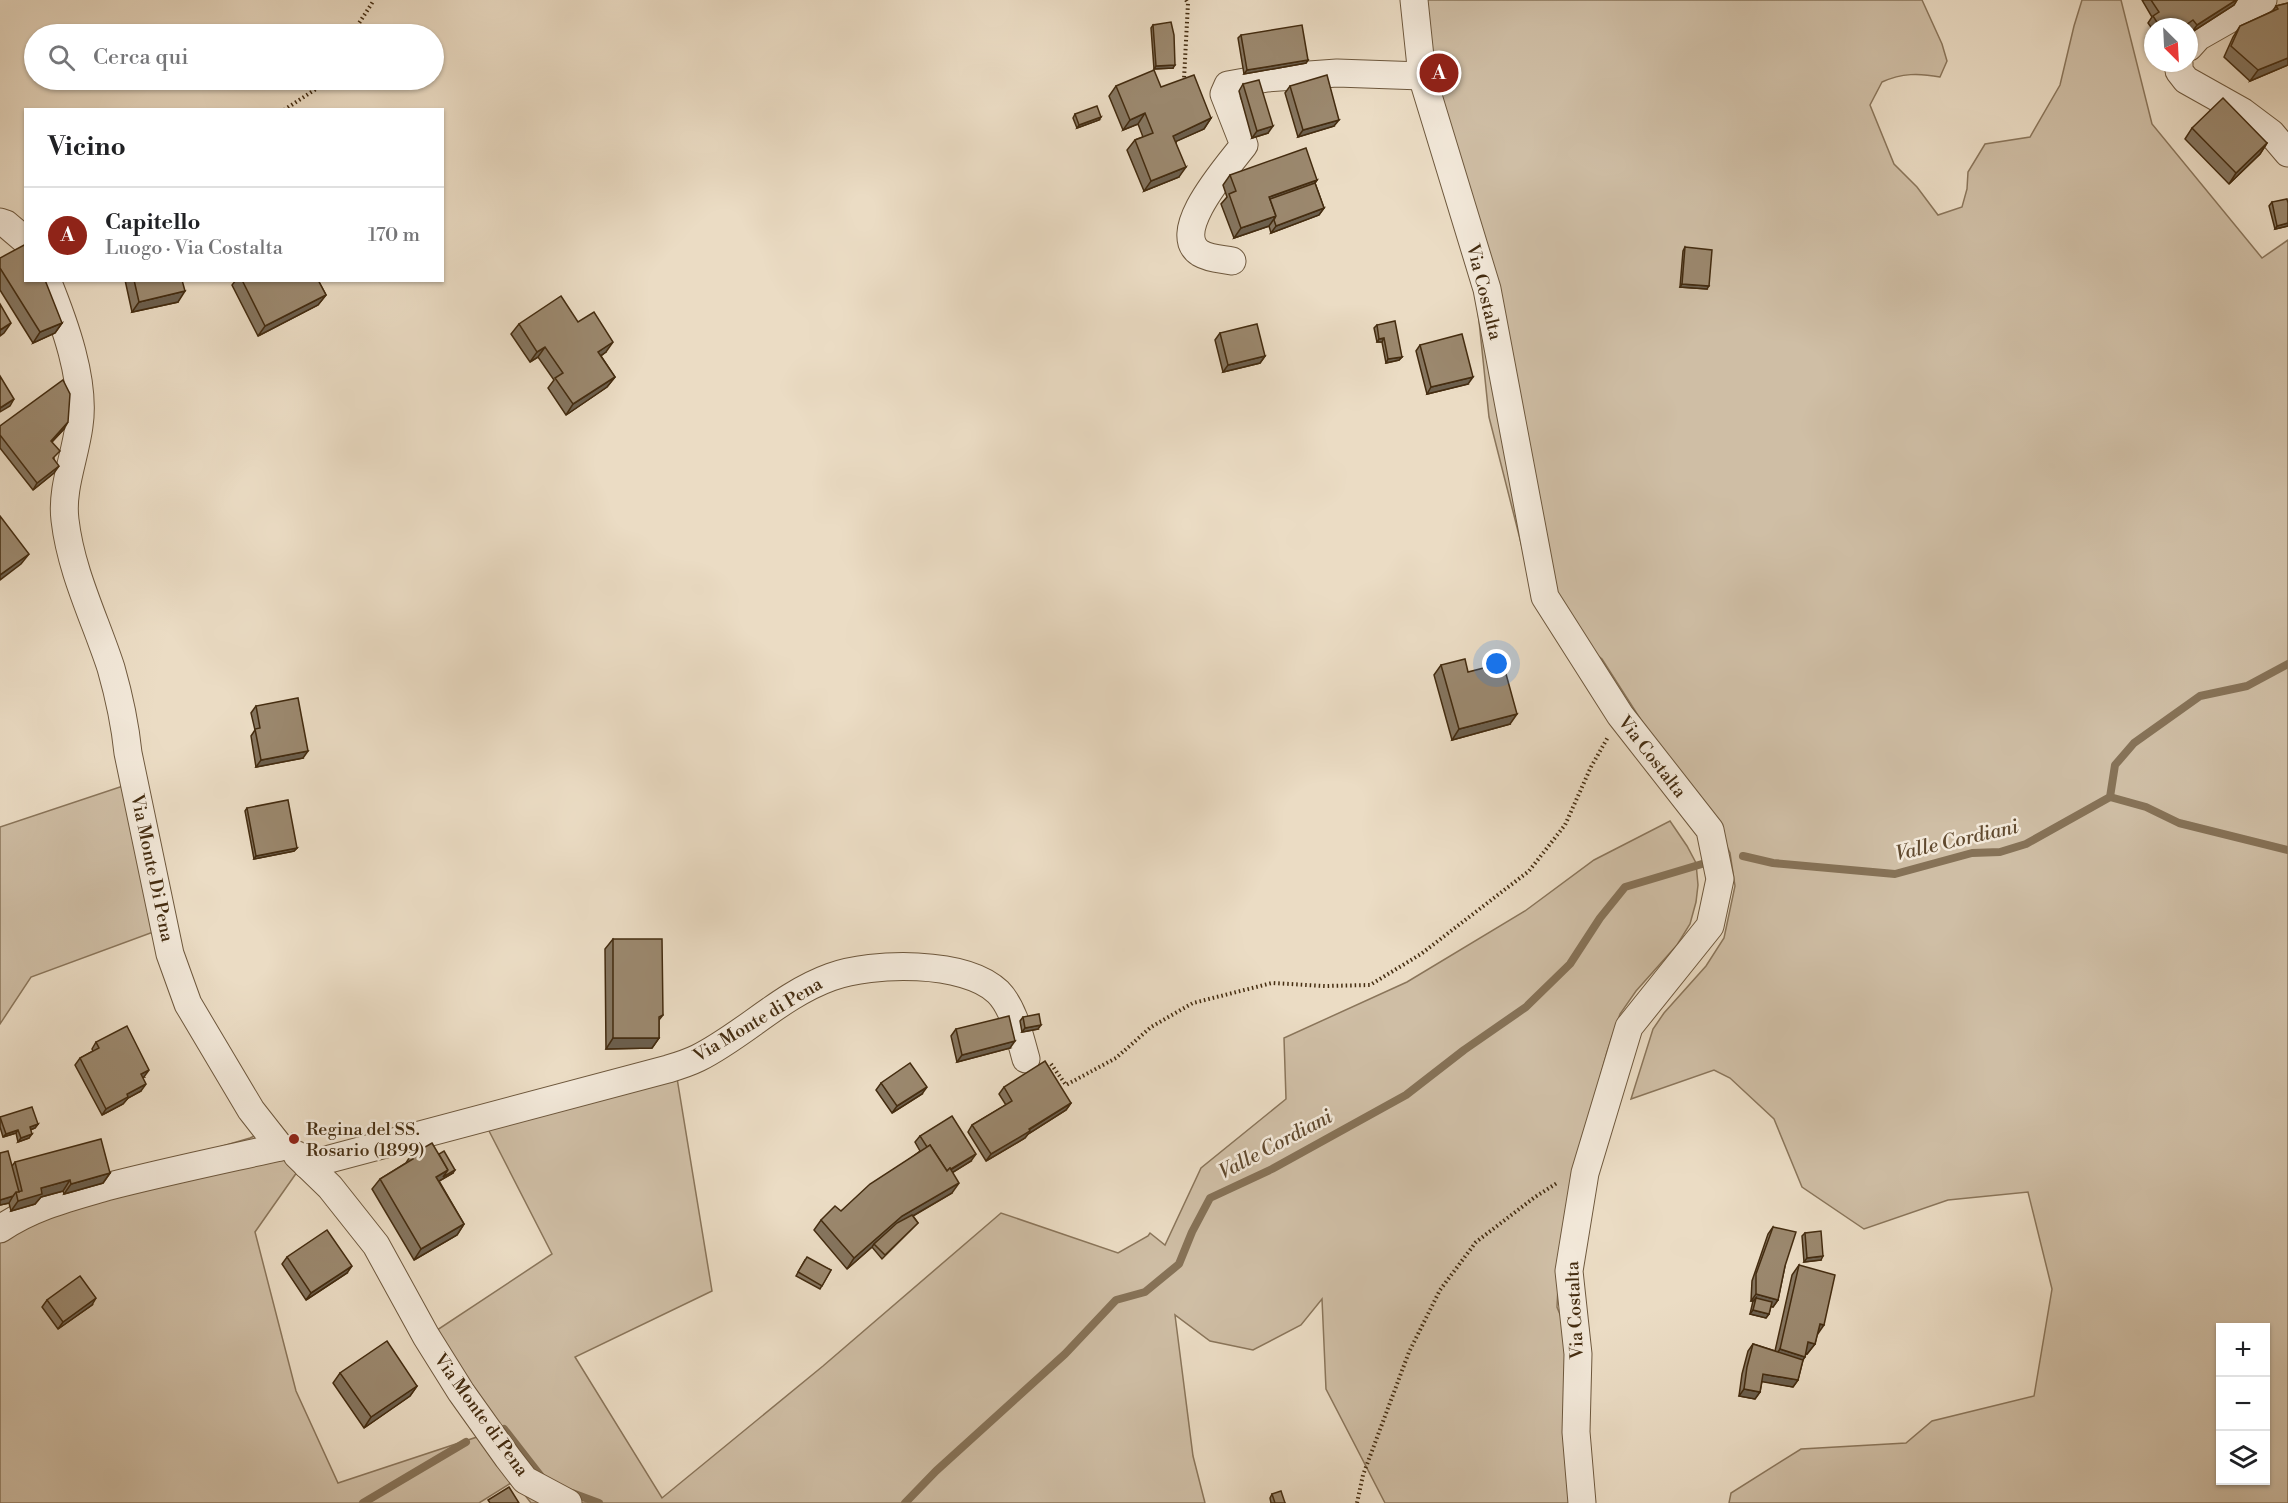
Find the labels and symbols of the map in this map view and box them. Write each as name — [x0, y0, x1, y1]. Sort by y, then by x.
north arrow — [2144, 18, 2198, 72]
pin: A — [1420, 50, 1458, 96]
street label: Via Costalta — [1461, 241, 1507, 343]
your location — [1482, 649, 1511, 678]
street label: Via Costalta — [1612, 711, 1692, 803]
street label: Via Monte Di Pena — [125, 791, 179, 945]
water label: Valle Cordiani — [1893, 815, 2022, 867]
street label: Via Monte di Pena — [688, 972, 827, 1068]
water label: Valle Cordiani — [1215, 1104, 1338, 1185]
place label: Regina del SS. Rosario (1899) — [306, 1118, 425, 1162]
marker: Regina del SS. Rosario (1899) — [287, 1132, 301, 1146]
street label: Via Costalta — [1561, 1260, 1589, 1361]
street label: Via Monte di Pena — [428, 1348, 534, 1482]

